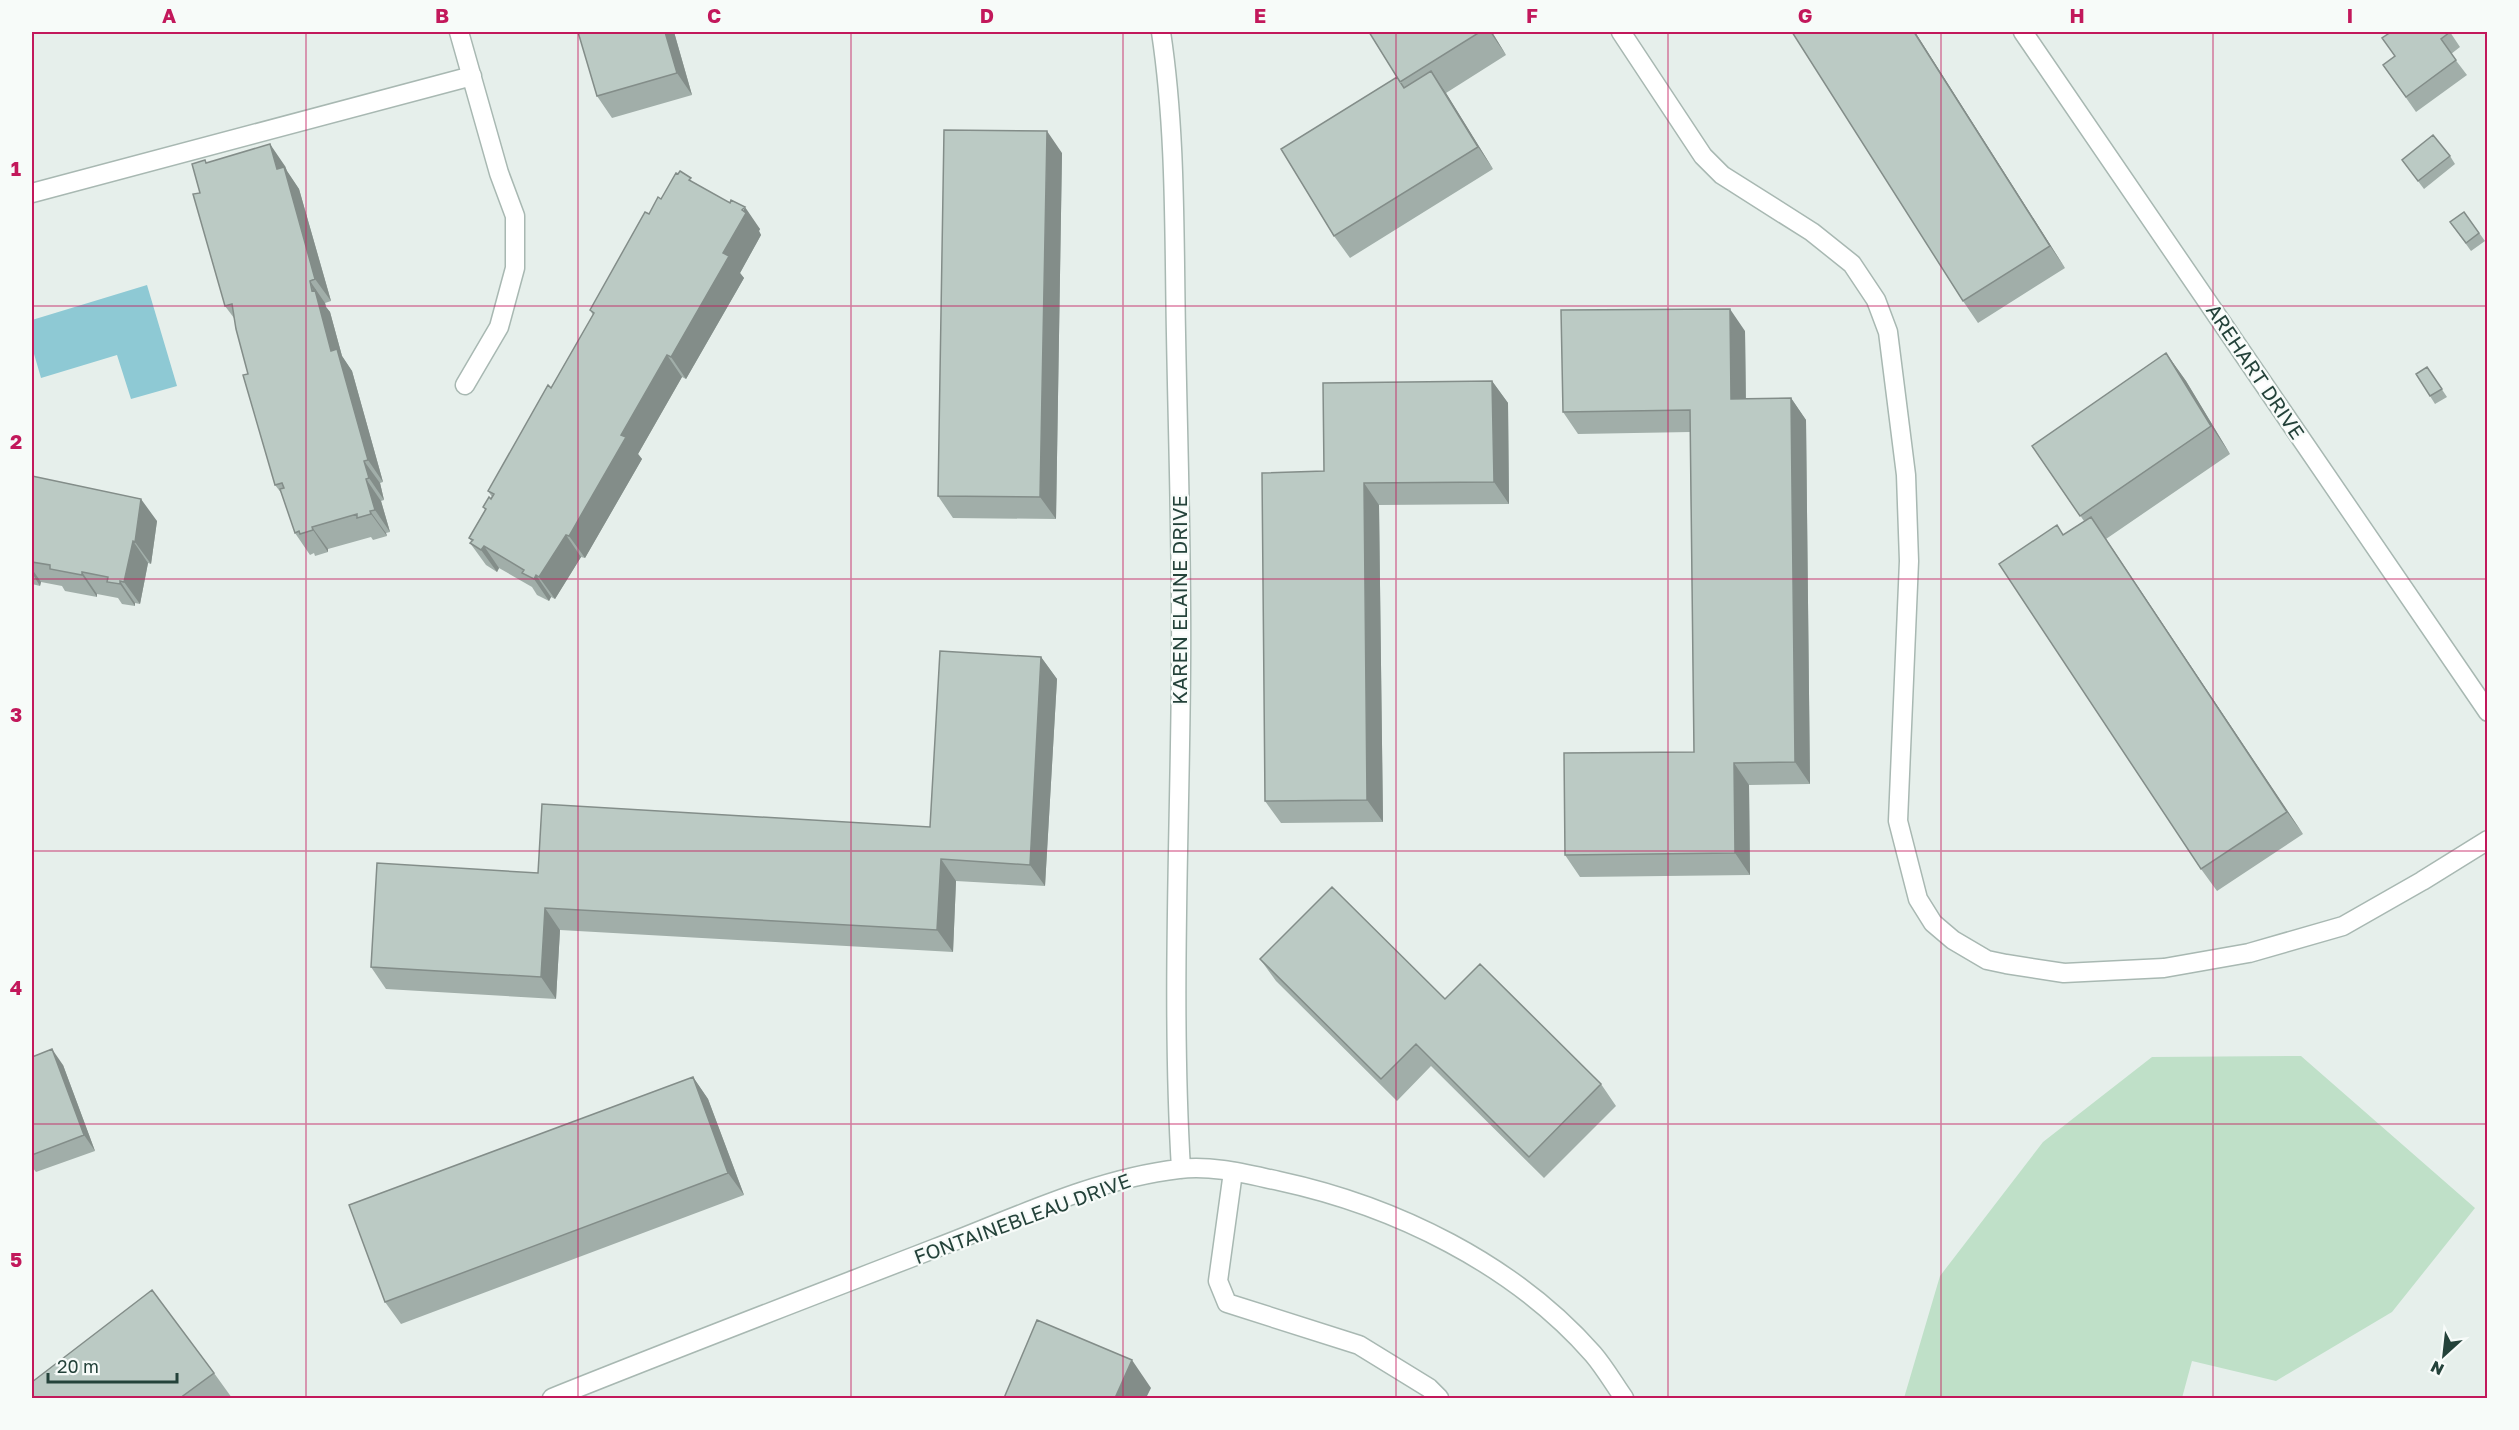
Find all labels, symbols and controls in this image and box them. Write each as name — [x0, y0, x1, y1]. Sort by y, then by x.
text: A — [162, 3, 176, 27]
text: B — [435, 3, 449, 27]
text: C — [707, 3, 721, 27]
text: D — [980, 3, 994, 27]
text: E — [1254, 3, 1266, 27]
text: F — [1526, 3, 1538, 27]
text: G — [1798, 3, 1812, 27]
text: H — [2069, 3, 2085, 27]
text: I — [2347, 3, 2353, 27]
text: 1 — [11, 156, 21, 180]
street label: AREHART DRIVE — [2202, 299, 2310, 443]
text: 2 — [10, 429, 22, 453]
street label: KAREN ELAINE DRIVE — [1167, 495, 1191, 705]
text: 3 — [10, 702, 22, 726]
text: 4 — [10, 975, 22, 999]
street label: FONTAINEBLEAU DRIVE — [911, 1168, 1133, 1268]
text: 5 — [10, 1247, 22, 1271]
north arrow — [2414, 1325, 2474, 1385]
scale bar — [48, 1346, 177, 1384]
text: 20 m — [57, 1355, 99, 1377]
text: N — [2427, 1357, 2447, 1380]

